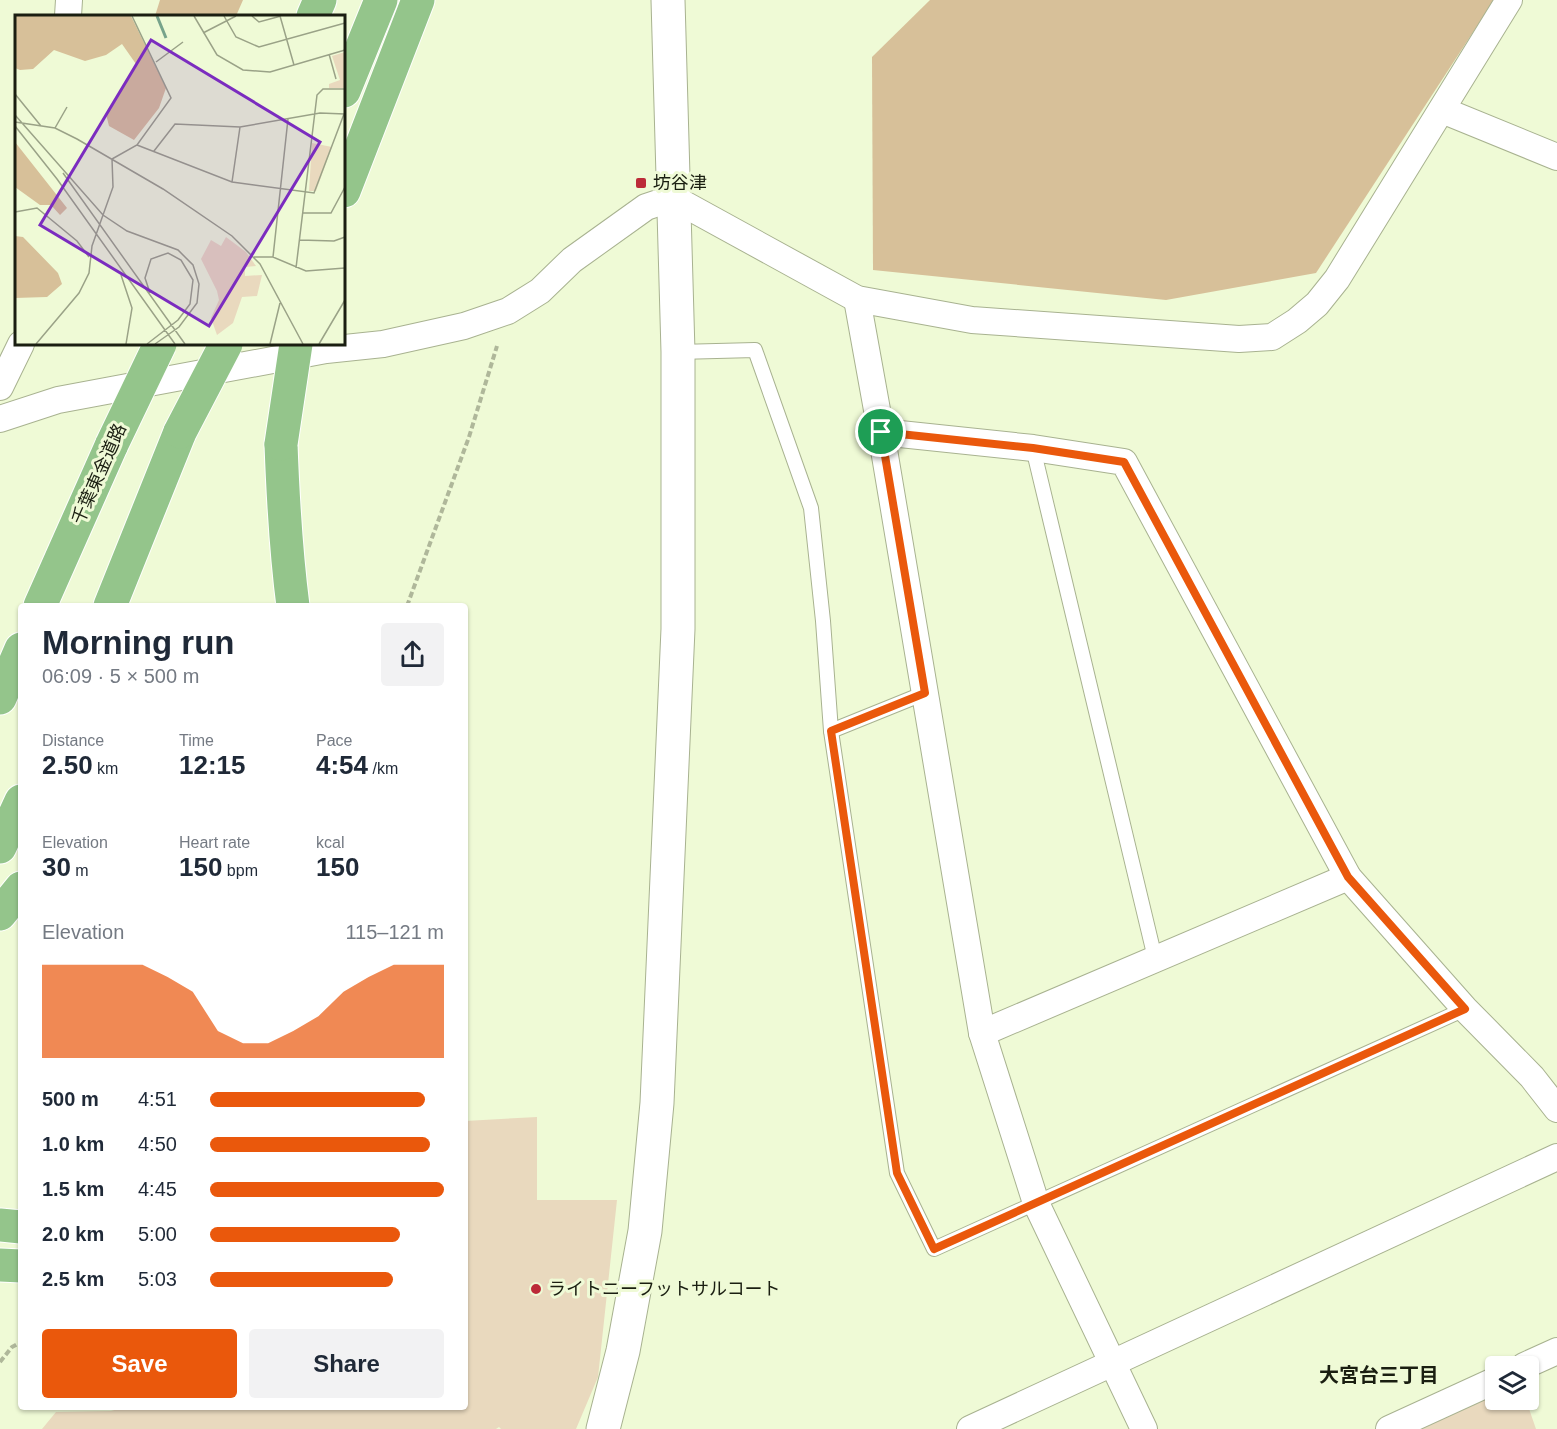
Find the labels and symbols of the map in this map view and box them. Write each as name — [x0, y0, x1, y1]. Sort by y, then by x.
inset map — [15, 15, 345, 345]
place label: 坊谷津 — [653, 173, 707, 193]
marker: 坊谷津 — [634, 176, 648, 190]
pin — [855, 406, 906, 457]
street label: 千葉東金道路 — [68, 421, 130, 527]
place label: ライトニーフットサルコート — [548, 1279, 781, 1299]
marker: ライトニーフットサルコート — [529, 1282, 543, 1296]
district label: 大宮台三丁目 — [1319, 1364, 1439, 1386]

